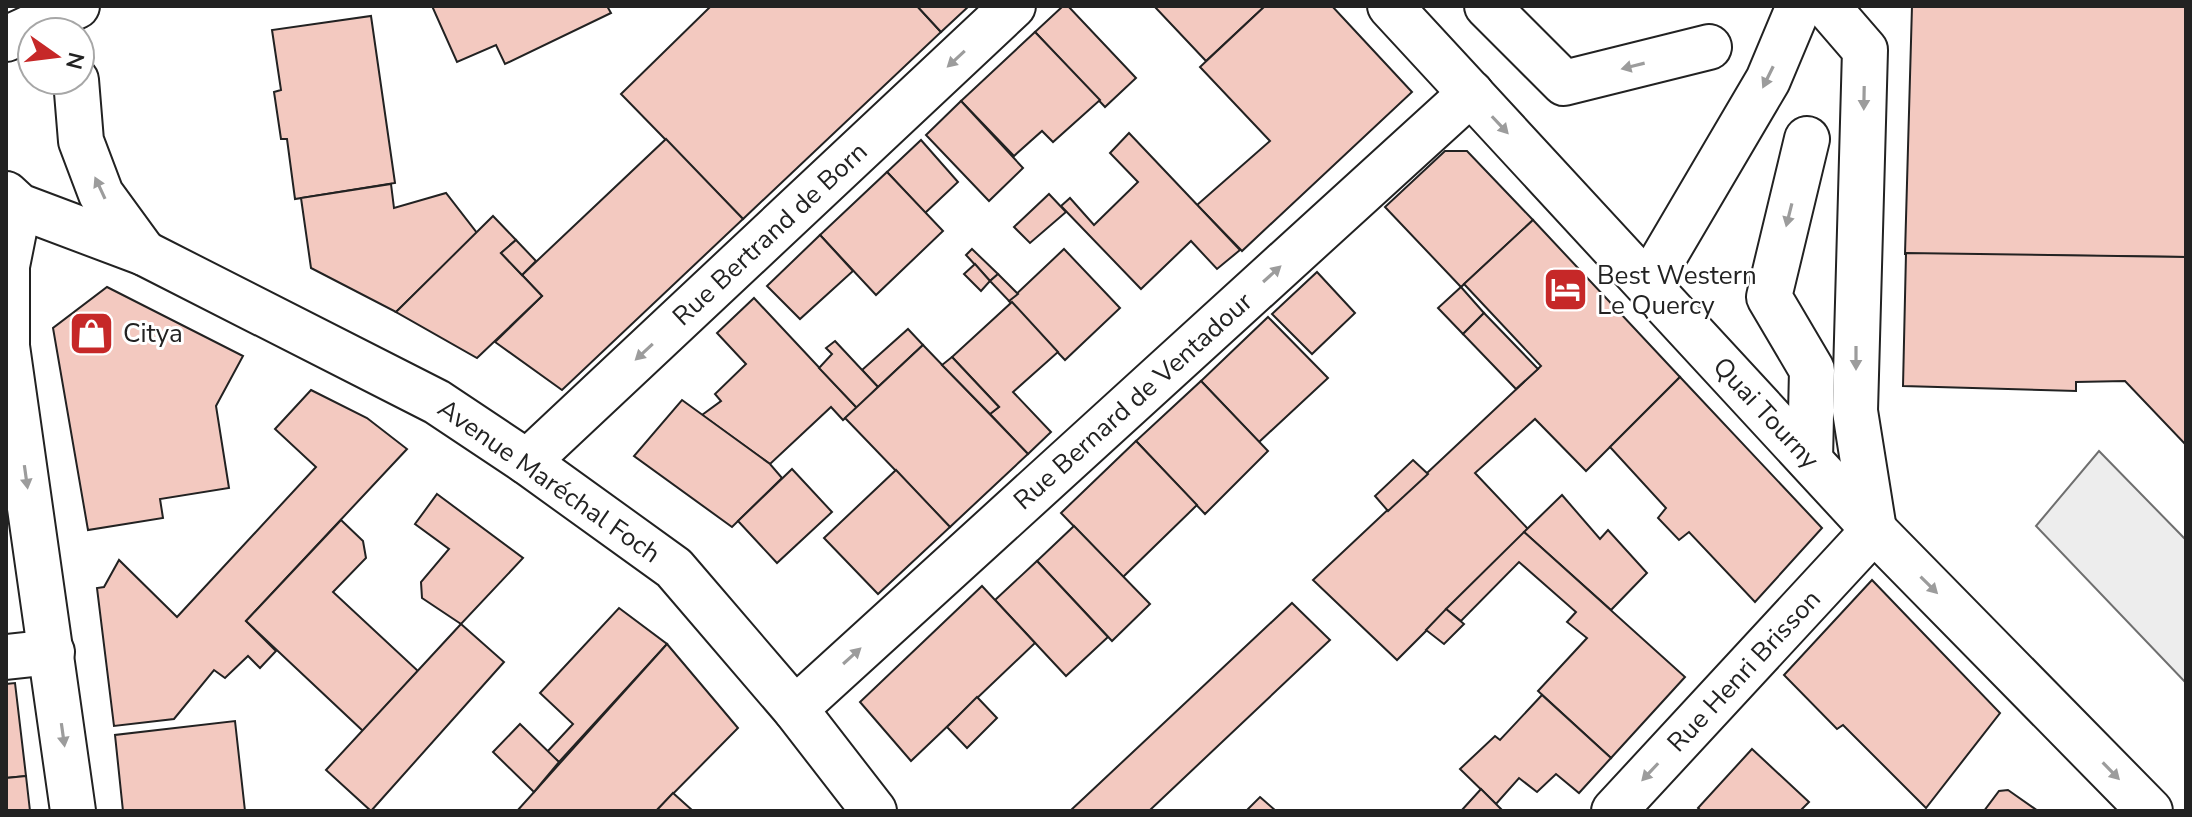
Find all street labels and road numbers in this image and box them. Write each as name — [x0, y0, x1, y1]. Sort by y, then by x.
street label: Rue Bertrand de Born — [665, 134, 875, 334]
street label: Rue Bernard de Ventadour — [1006, 284, 1260, 518]
street label: Quai Tourny — [1705, 349, 1827, 477]
street label: Avenue Maréchal Foch — [431, 391, 667, 571]
street label: Rue Henri Brisson — [1660, 582, 1828, 760]

